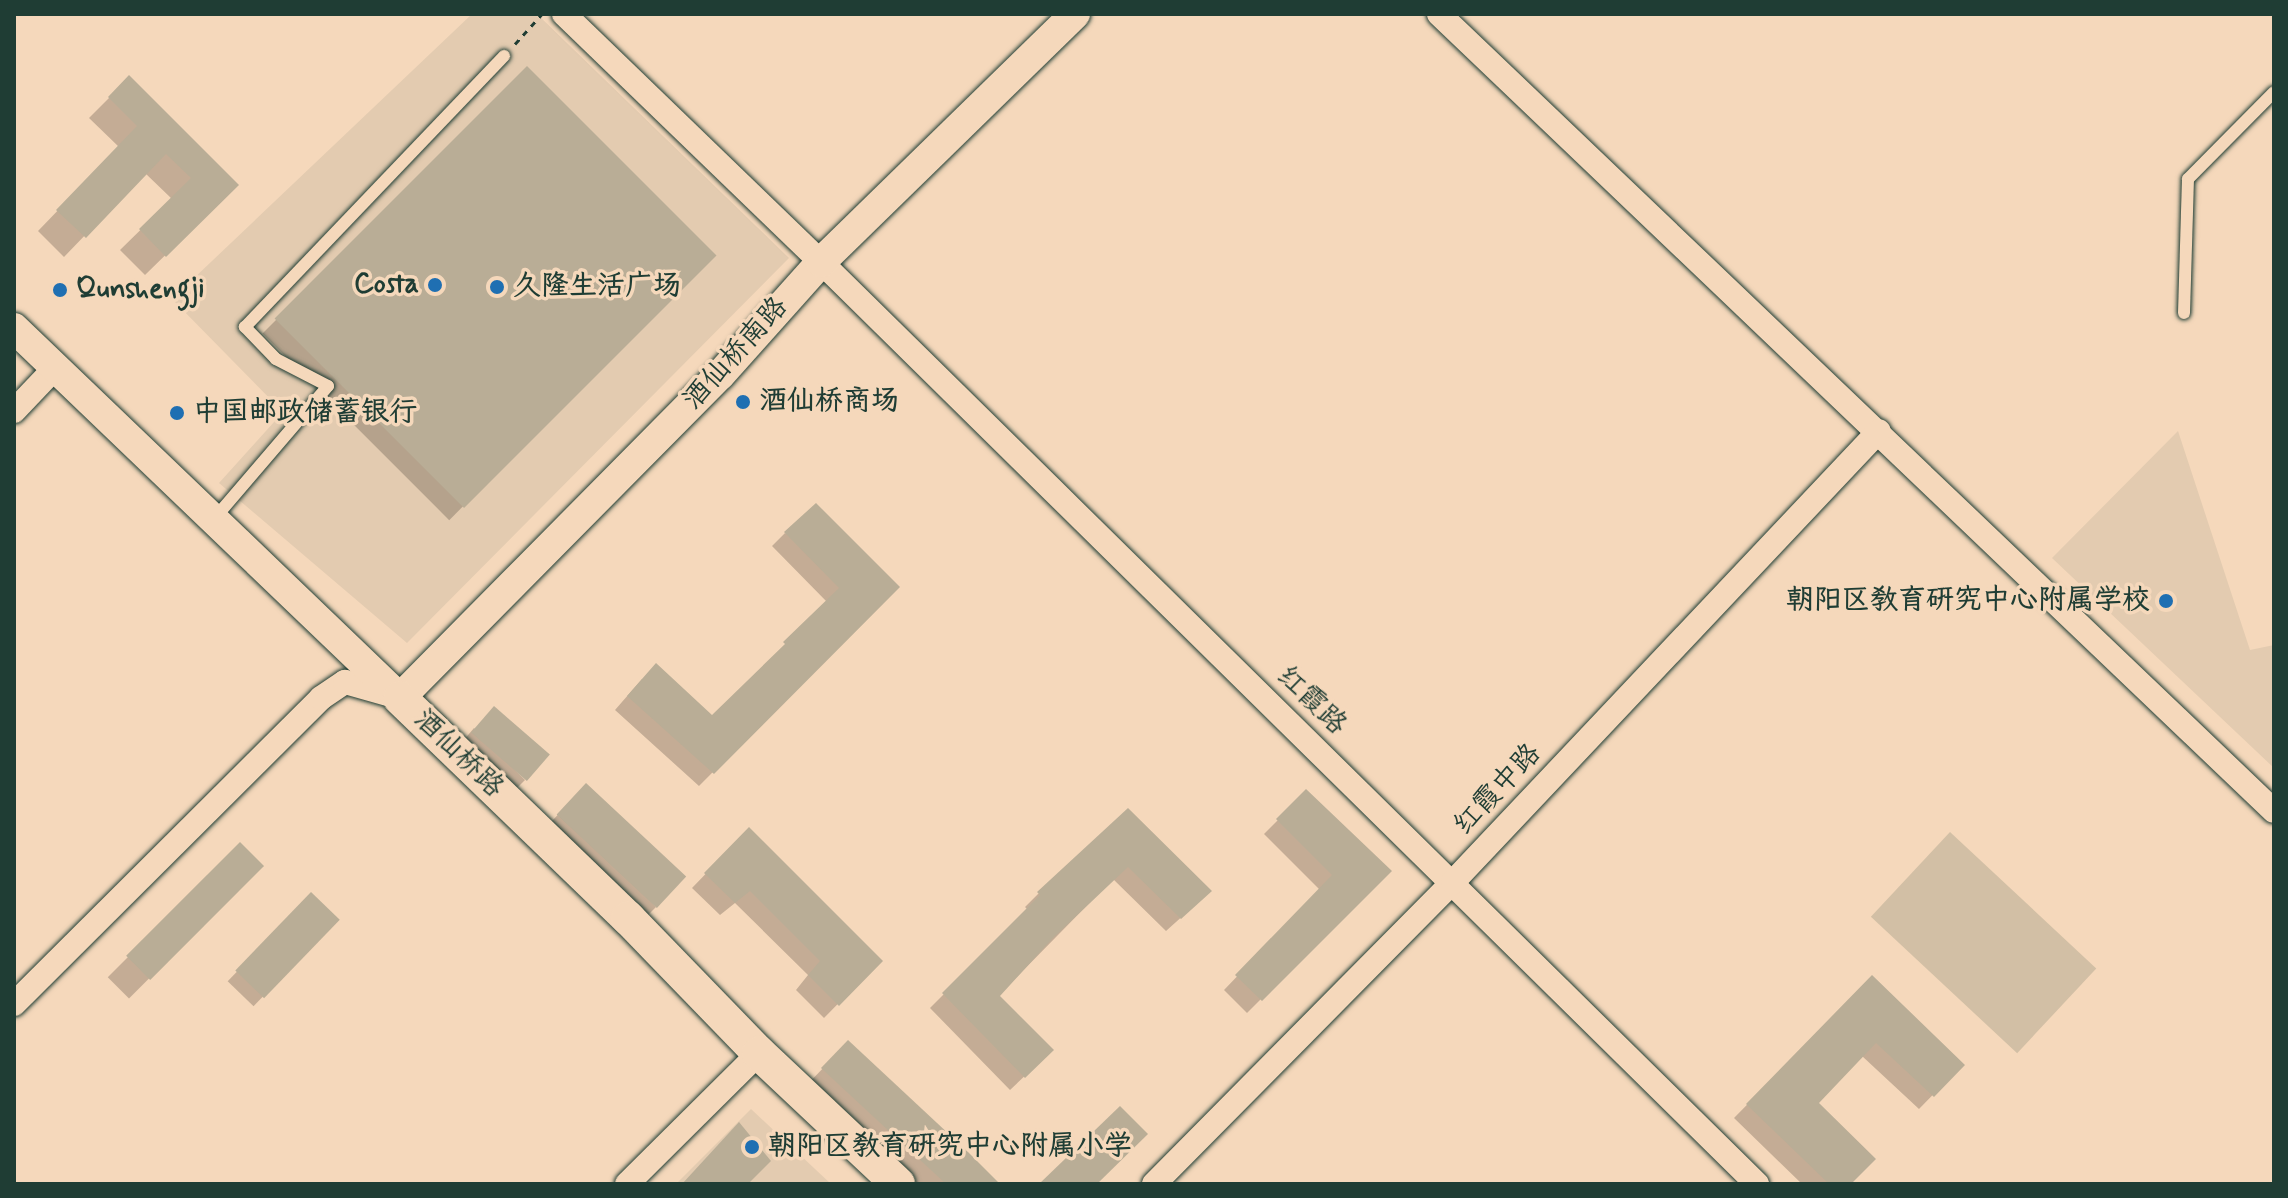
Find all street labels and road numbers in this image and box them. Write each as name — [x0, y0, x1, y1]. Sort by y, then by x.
street label: 酒仙桥南路 — [677, 291, 795, 417]
street label: 红霞路 — [1269, 660, 1353, 742]
street label: 酒仙桥路 — [406, 703, 510, 805]
street label: 红霞中路 — [1448, 738, 1548, 842]

